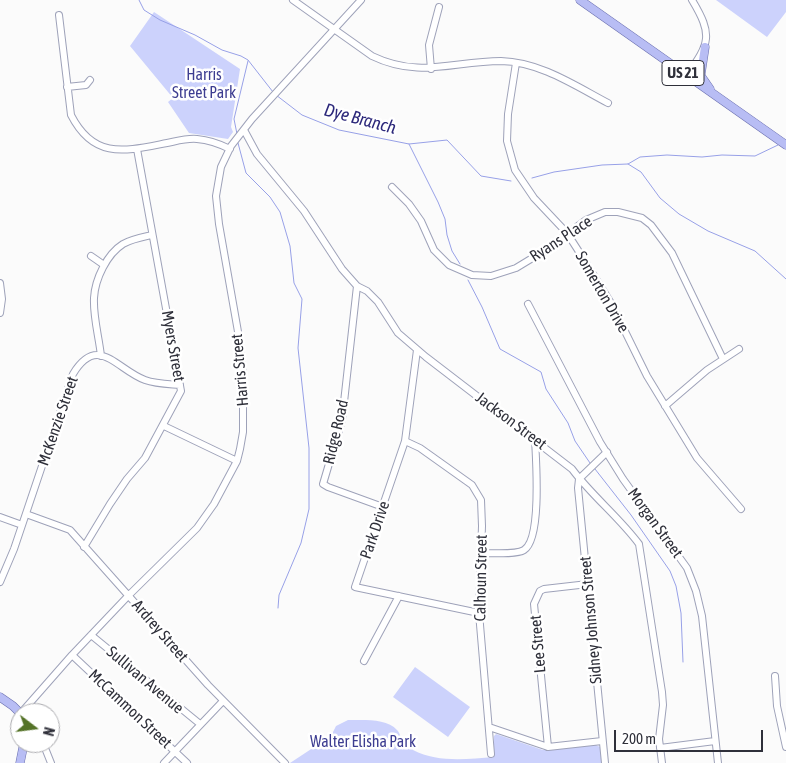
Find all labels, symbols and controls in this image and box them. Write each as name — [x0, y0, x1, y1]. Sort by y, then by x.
road number: US 21 — [662, 60, 704, 86]
park label: Harris Street Park — [172, 65, 236, 103]
water label: Dye Branch — [322, 99, 398, 139]
street label: Ryans Place — [526, 212, 596, 266]
street label: Somerton Drive — [571, 248, 633, 336]
street label: Myers Street — [157, 309, 189, 383]
street label: Harris Street — [227, 333, 253, 407]
street label: McKenzie Street — [34, 374, 82, 468]
street label: Jackson Street — [472, 388, 550, 454]
street label: Ridge Road — [319, 398, 353, 466]
street label: Morgan Street — [623, 484, 687, 562]
street label: Park Drive — [356, 499, 394, 561]
street label: Calhoun Street — [471, 534, 491, 622]
street label: Sidney Johnson Street — [576, 555, 606, 685]
street label: Ardrey Street — [128, 596, 192, 666]
street label: Lee Street — [526, 614, 550, 674]
street label: Sullivan Avenue — [103, 642, 187, 718]
street label: McCammon Street — [84, 666, 176, 752]
north arrow — [10, 703, 60, 753]
scale bar — [616, 720, 765, 752]
text: N — [40, 726, 57, 738]
text: 200 m — [622, 730, 656, 747]
park label: Walter Elisha Park — [310, 732, 416, 752]

